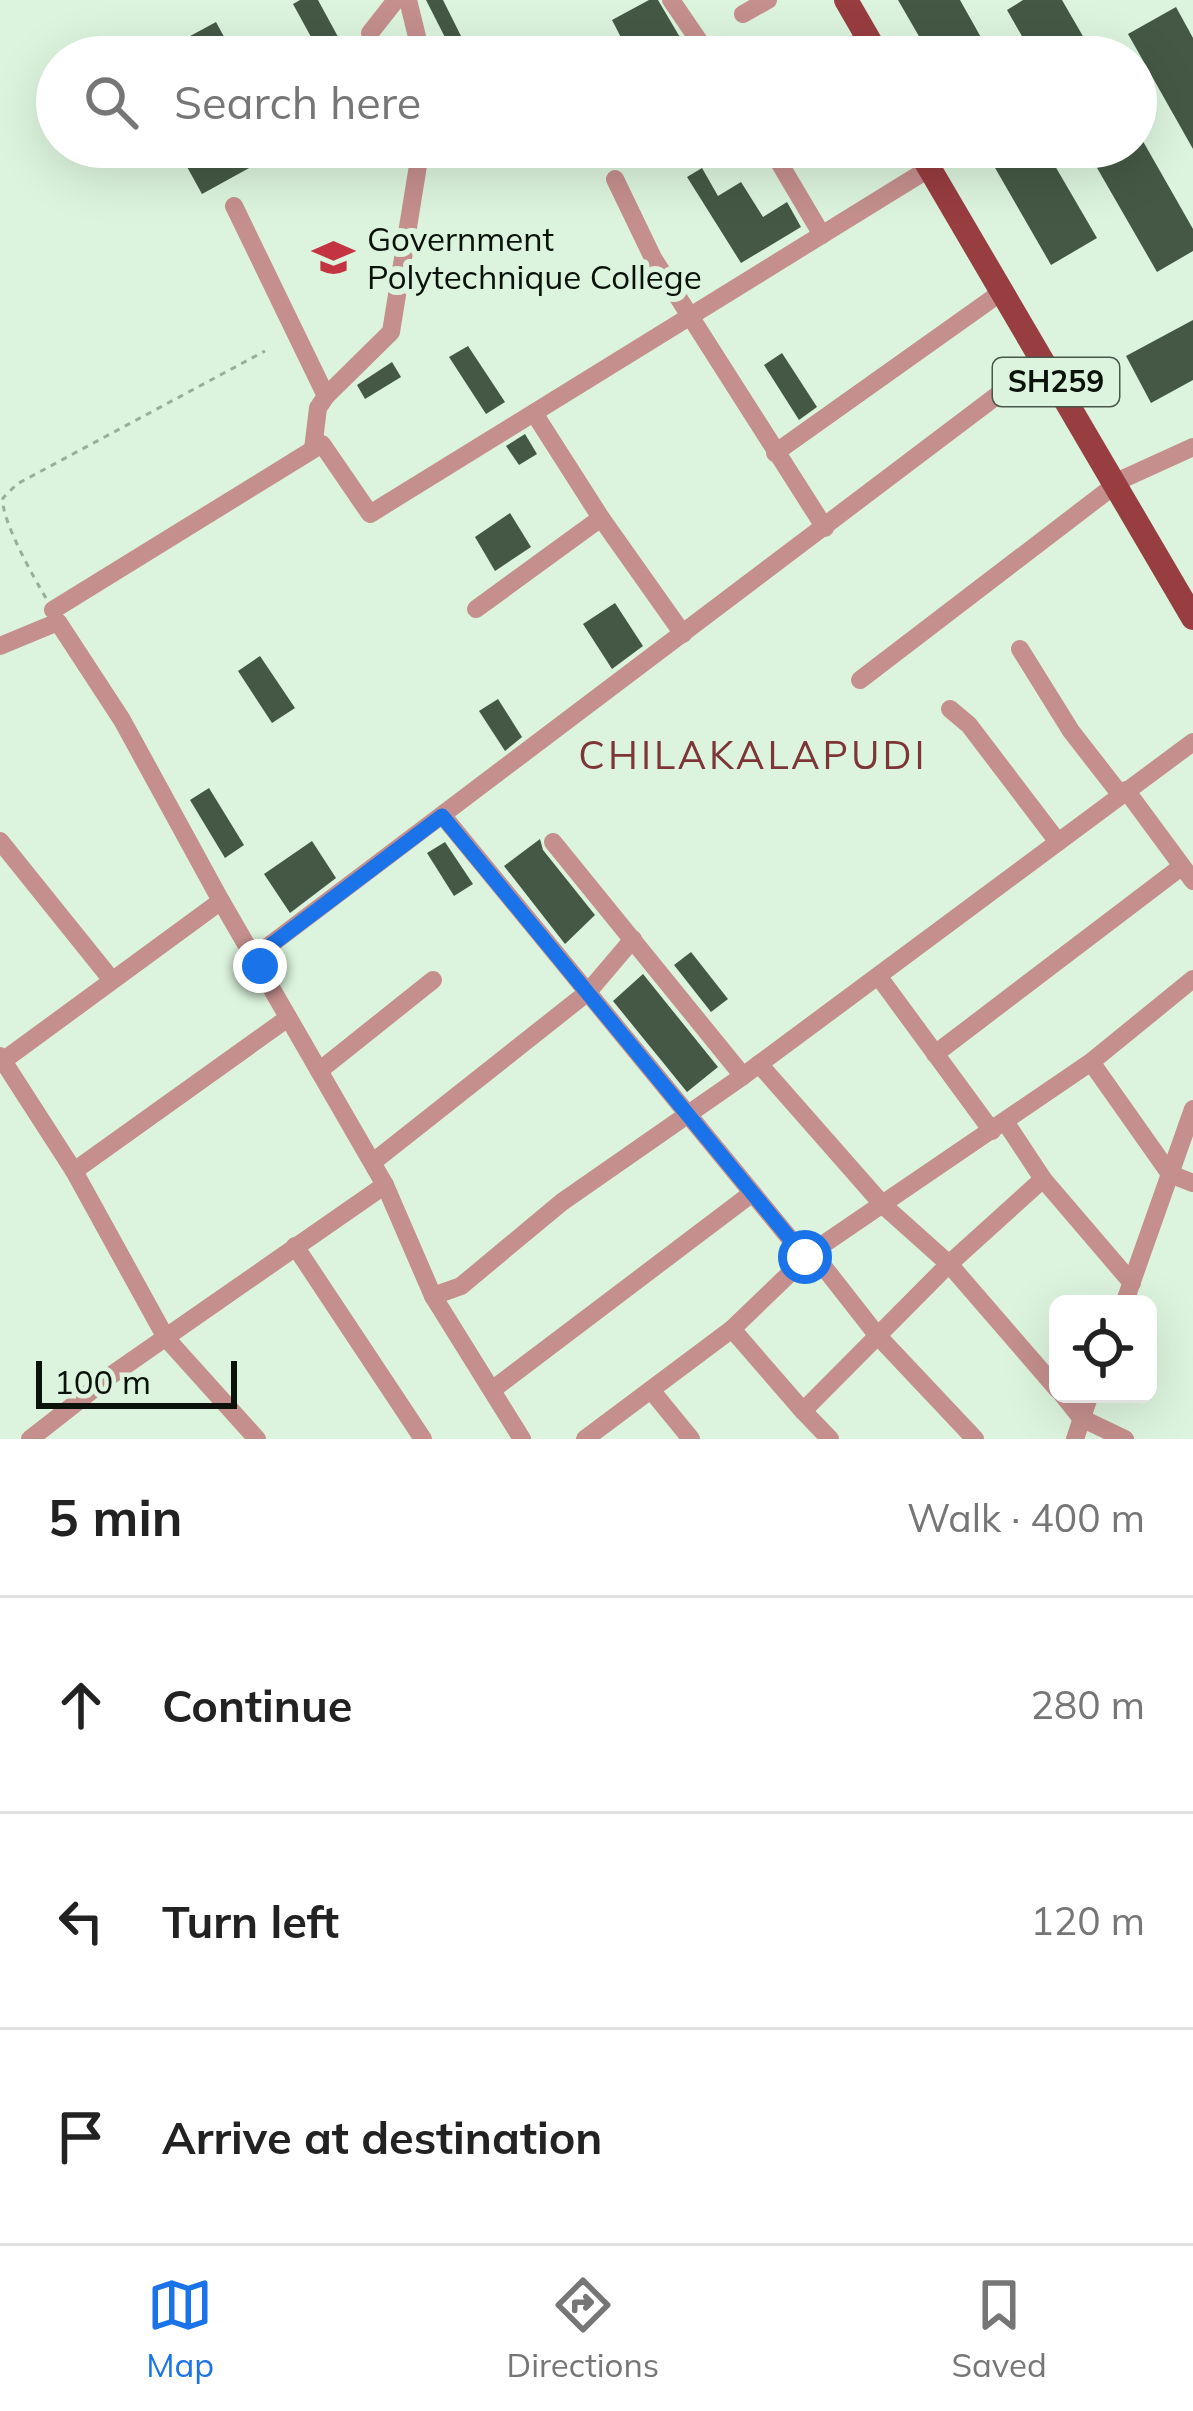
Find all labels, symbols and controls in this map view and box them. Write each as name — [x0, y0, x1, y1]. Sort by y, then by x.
search box — [36, 36, 1157, 168]
icon: search — [78, 69, 144, 135]
text: Search here — [174, 74, 421, 130]
place label: Government Polytechnique College — [367, 218, 702, 297]
school or university icon: Government Polytechnique College — [310, 235, 356, 281]
road number: SH259 — [993, 358, 1119, 406]
district label: CHILAKALAPUDI — [578, 730, 928, 779]
route end — [233, 939, 287, 993]
route start — [778, 1230, 832, 1284]
map controls — [1049, 1295, 1157, 1403]
button: locate — [1049, 1295, 1157, 1403]
scale bar — [36, 1355, 237, 1408]
text: 100 m — [54, 1361, 151, 1402]
text: 5 min — [48, 1485, 183, 1549]
text: Walk · 400 m — [907, 1493, 1145, 1542]
icon: ahead — [48, 1672, 114, 1738]
text: Continue — [162, 1677, 352, 1733]
text: 280 m — [1030, 1680, 1145, 1729]
icon: left — [48, 1888, 114, 1954]
text: Turn left — [162, 1893, 339, 1949]
text: 120 m — [1030, 1896, 1145, 1945]
icon: arrive — [48, 2104, 114, 2170]
text: Arrive at destination — [162, 2109, 602, 2165]
tab: Map — [146, 2272, 214, 2385]
tab: Directions — [507, 2272, 659, 2385]
tab: Saved — [952, 2272, 1047, 2385]

